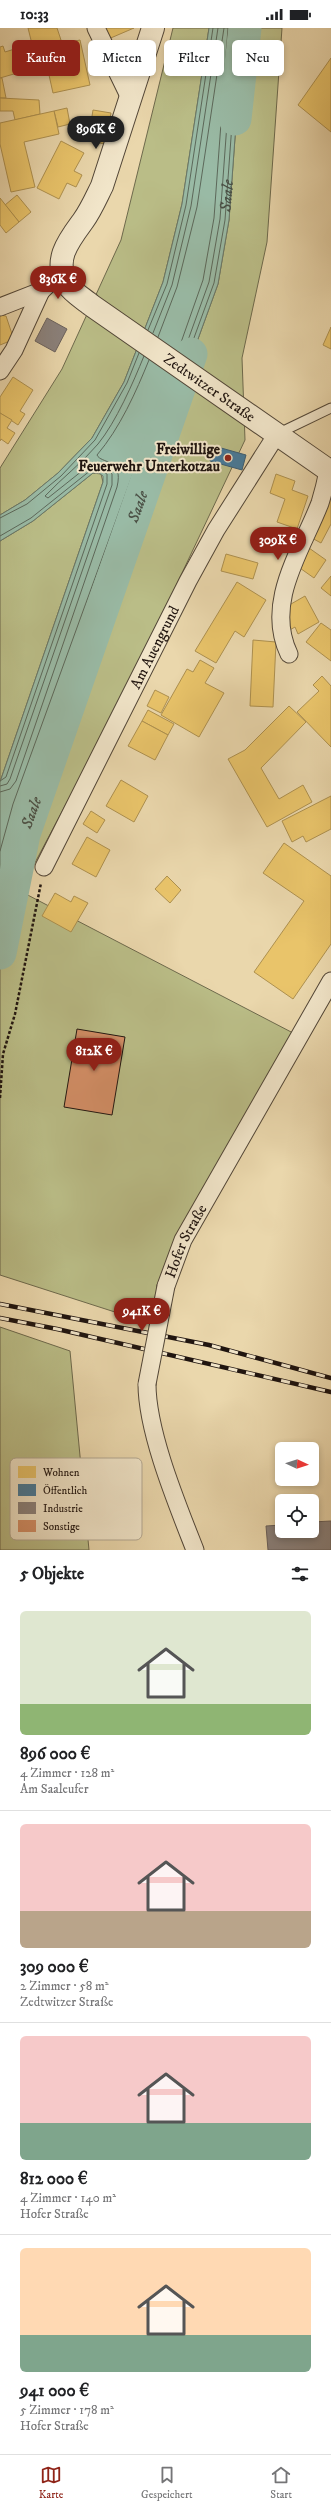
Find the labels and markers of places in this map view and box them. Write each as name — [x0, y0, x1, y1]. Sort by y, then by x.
pin: 896K € — [63, 116, 129, 150]
pin: 836K € — [25, 266, 91, 300]
place label: Freiwillige Feuerwehr Unterkotzau — [78, 440, 221, 476]
marker: Freiwillige Feuerwehr Unterkotzau — [223, 453, 233, 463]
pin: 309K € — [245, 527, 311, 561]
pin: 812K € — [61, 1038, 127, 1072]
pin: 941K € — [109, 1298, 175, 1332]

